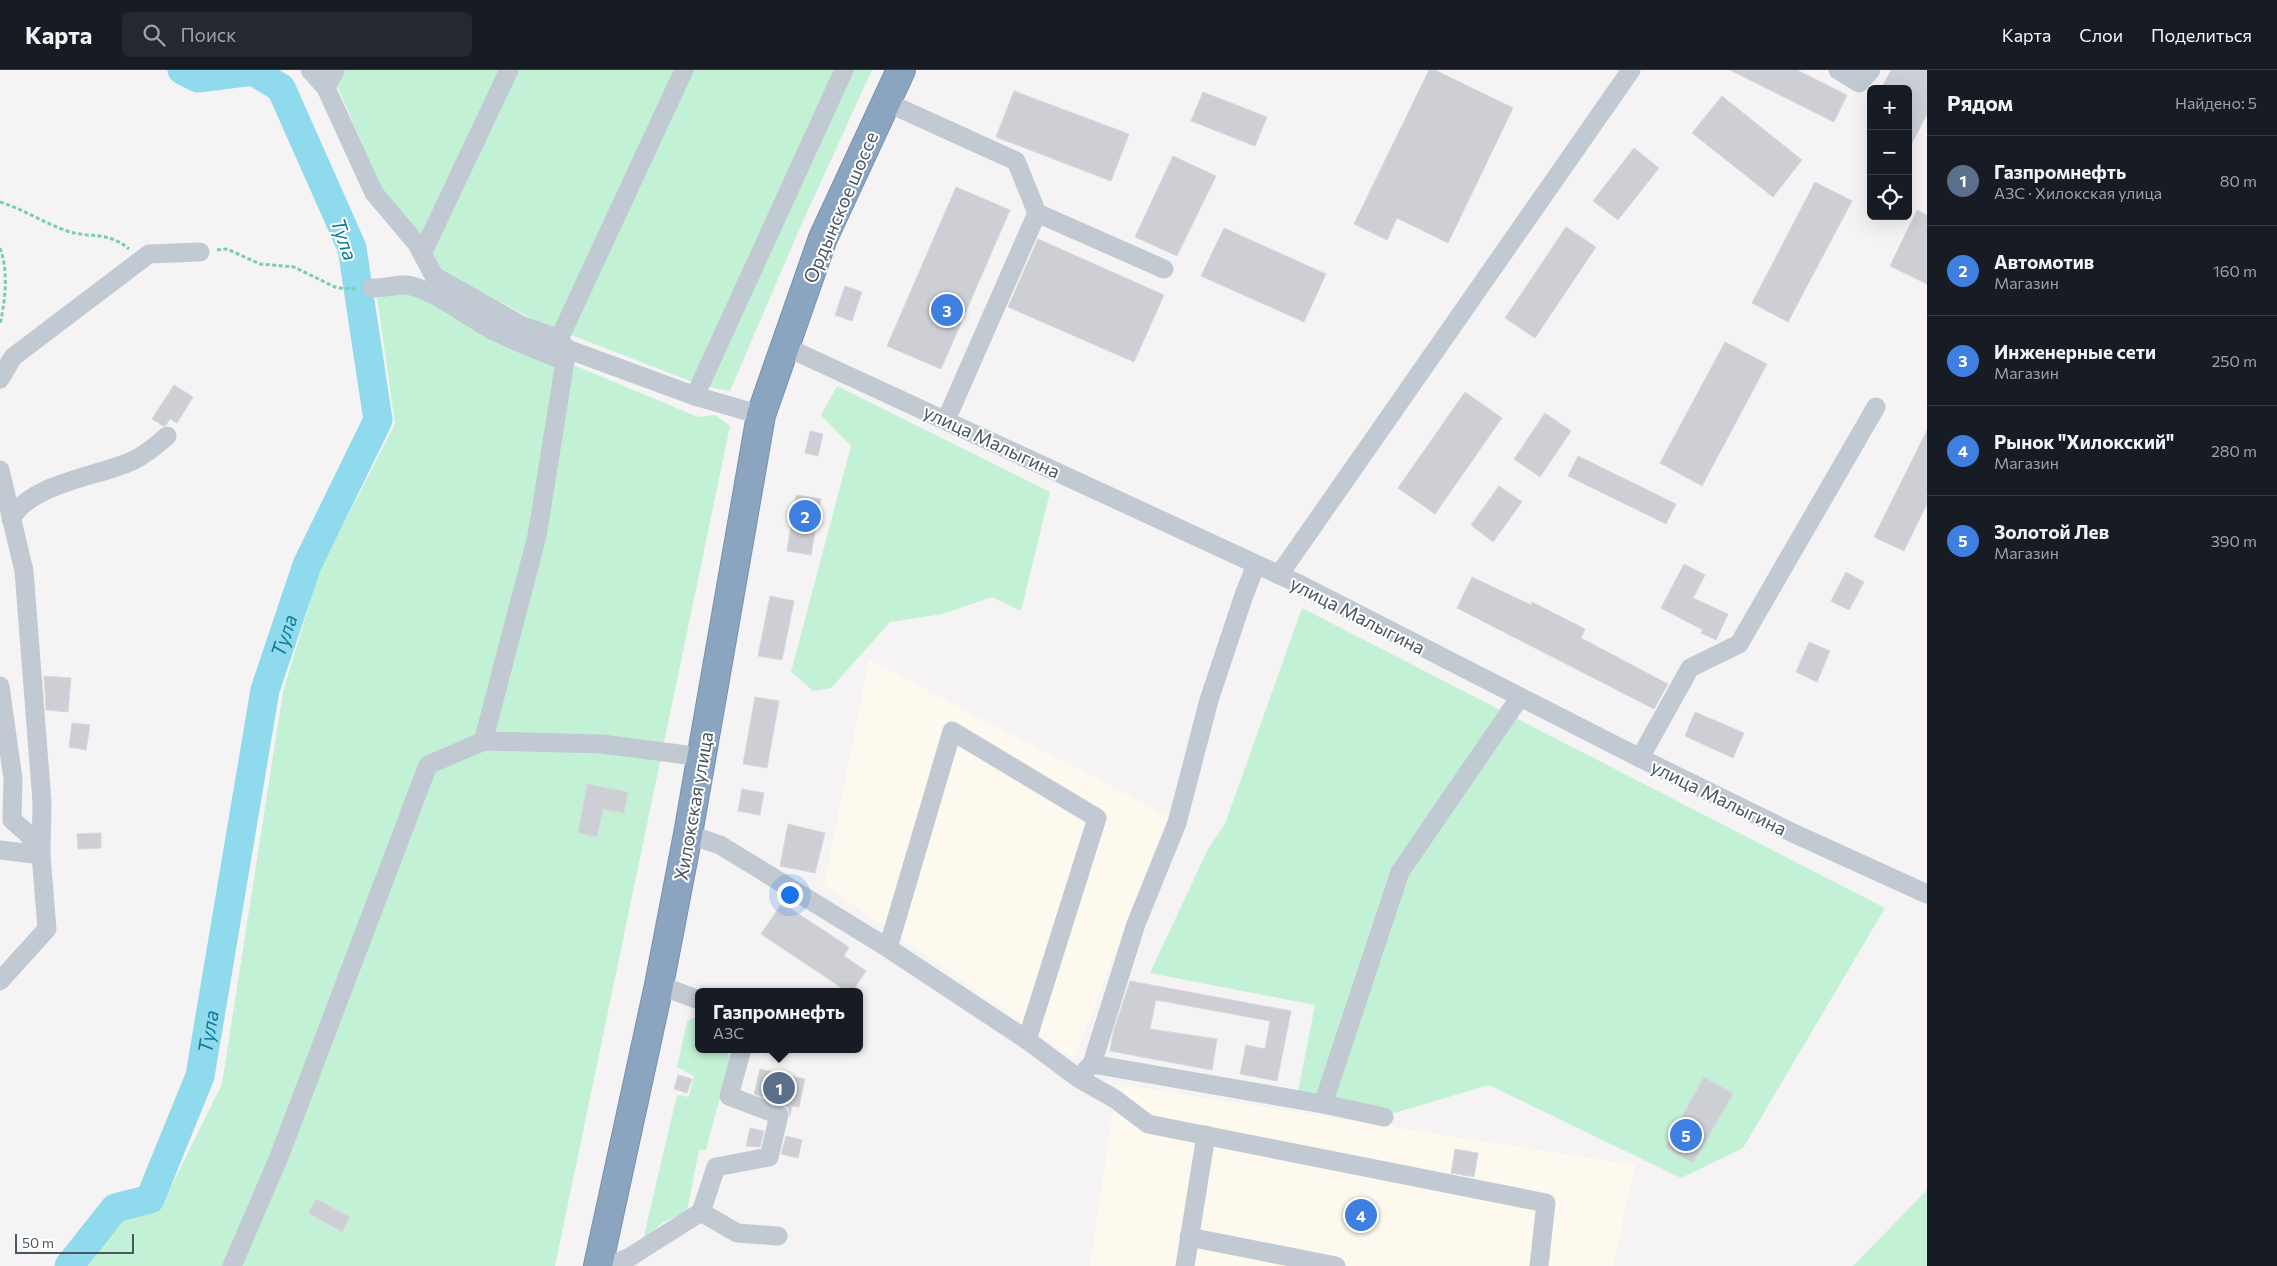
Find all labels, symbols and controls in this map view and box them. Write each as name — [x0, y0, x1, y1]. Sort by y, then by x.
search box — [122, 12, 472, 57]
text: Карта — [25, 20, 92, 49]
icon: search — [140, 21, 168, 49]
text: Поиск — [180, 23, 236, 46]
text: Карта — [2002, 24, 2051, 46]
text: Слои — [2079, 24, 2123, 46]
text: Поделиться — [2151, 24, 2252, 46]
map controls — [1867, 85, 1912, 220]
button: + — [1867, 85, 1912, 130]
text: Рядом — [1947, 90, 2013, 115]
text: Найдено: 5 — [2175, 93, 2257, 112]
street label: Ордынское шоссе — [798, 128, 882, 286]
button: − — [1867, 130, 1912, 175]
text: Газпромнефть — [1994, 160, 2126, 183]
text: 1 — [1959, 171, 1967, 190]
text: 80 m — [2220, 171, 2257, 190]
button: locate — [1867, 175, 1912, 220]
text: АЗС · Хилокская улица — [1994, 183, 2162, 202]
water label: Тула — [327, 215, 363, 263]
text: Автомотив — [1994, 250, 2094, 273]
text: 2 — [1958, 261, 1968, 280]
text: 160 m — [2213, 261, 2257, 280]
text: Магазин — [1994, 273, 2059, 292]
pin: 3 — [931, 291, 963, 329]
text: Инженерные сети — [1994, 340, 2156, 363]
text: 3 — [1958, 351, 1968, 370]
text: 250 m — [2211, 351, 2257, 370]
text: Магазин — [1994, 363, 2059, 382]
street label: улица Малыгина — [920, 399, 1064, 483]
text: Рынок "Хилокский" — [1994, 430, 2174, 453]
text: 4 — [1958, 441, 1968, 460]
text: 280 m — [2211, 441, 2257, 460]
text: Магазин — [1994, 453, 2059, 472]
pin: 2 — [789, 497, 821, 535]
text: Золотой Лев — [1994, 520, 2109, 543]
text: 5 — [1958, 531, 1968, 550]
text: 390 m — [2211, 531, 2257, 550]
text: Магазин — [1994, 543, 2059, 562]
street label: улица Малыгина — [1287, 571, 1429, 659]
water label: Тула — [265, 611, 302, 660]
street label: Хилокская улица — [669, 730, 717, 882]
street label: улица Малыгина — [1647, 754, 1791, 840]
your location — [777, 882, 803, 908]
popup — [695, 988, 863, 1053]
text: Газпромнефть — [713, 1000, 845, 1023]
water label: Тула — [192, 1008, 223, 1055]
text: АЗС — [713, 1023, 744, 1042]
pin: 1 — [763, 1069, 795, 1107]
pin: 5 — [1670, 1116, 1702, 1154]
pin: 4 — [1345, 1196, 1377, 1234]
scale bar — [15, 1231, 134, 1254]
text: 50 m — [22, 1234, 54, 1251]

